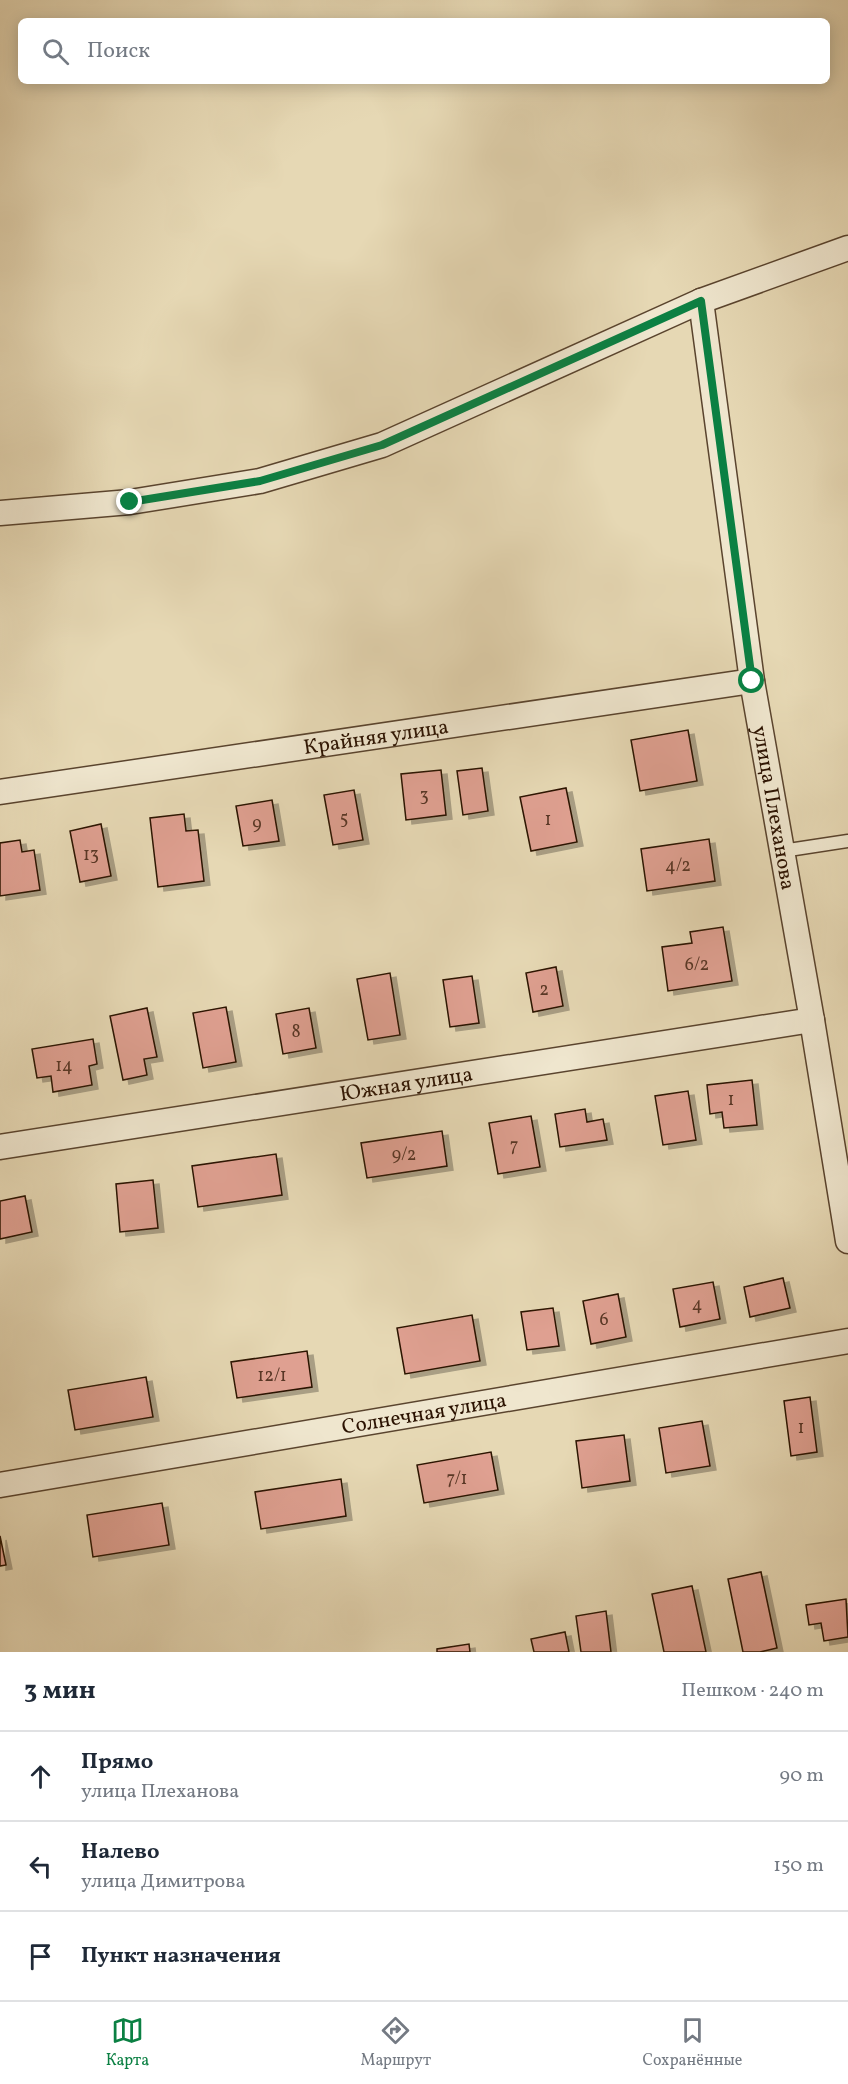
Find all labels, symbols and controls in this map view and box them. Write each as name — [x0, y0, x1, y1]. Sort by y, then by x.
search box — [18, 18, 830, 84]
icon: search — [39, 35, 72, 68]
text: Поиск — [87, 36, 150, 67]
route end — [116, 488, 142, 514]
route start — [738, 667, 764, 693]
street label: Крайняя улица — [302, 713, 451, 763]
street label: улица Плеханова — [744, 723, 802, 892]
house number: 3 — [419, 784, 429, 809]
house number: 5 — [340, 807, 348, 832]
house number: 1 — [545, 808, 551, 833]
house number: 9 — [252, 812, 262, 837]
house number: 13 — [83, 843, 99, 868]
house number: 4/2 — [665, 854, 691, 879]
house number: 6/2 — [685, 953, 709, 978]
house number: 2 — [539, 978, 549, 1003]
house number: 8 — [291, 1020, 301, 1045]
house number: 14 — [55, 1054, 73, 1079]
street label: Южная улица — [338, 1060, 475, 1110]
house number: 1 — [728, 1088, 734, 1113]
house number: 7 — [510, 1134, 518, 1159]
house number: 9/2 — [392, 1143, 416, 1168]
house number: 4 — [692, 1293, 702, 1318]
house number: 6 — [599, 1308, 609, 1333]
house number: 12/1 — [257, 1364, 287, 1389]
street label: Солнечная улица — [340, 1386, 509, 1443]
house number: 1 — [798, 1416, 804, 1441]
house number: 7/1 — [446, 1467, 468, 1492]
text: 3 мин — [24, 1673, 96, 1709]
text: Пешком · 240 m — [681, 1677, 824, 1705]
text: Прямо — [81, 1747, 153, 1778]
icon: ahead — [24, 1760, 57, 1793]
text: 90 m — [780, 1762, 824, 1790]
text: улица Плеханова — [81, 1778, 239, 1806]
text: Налево — [81, 1837, 160, 1868]
icon: left — [24, 1850, 57, 1883]
text: 150 m — [773, 1852, 824, 1880]
text: улица Димитрова — [81, 1868, 245, 1896]
icon: arrive — [24, 1940, 57, 1973]
text: Пункт назначения — [81, 1941, 281, 1972]
tab: Карта — [106, 2014, 149, 2072]
tab: Маршрут — [360, 2014, 431, 2072]
tab: Сохранённые — [642, 2014, 742, 2072]

